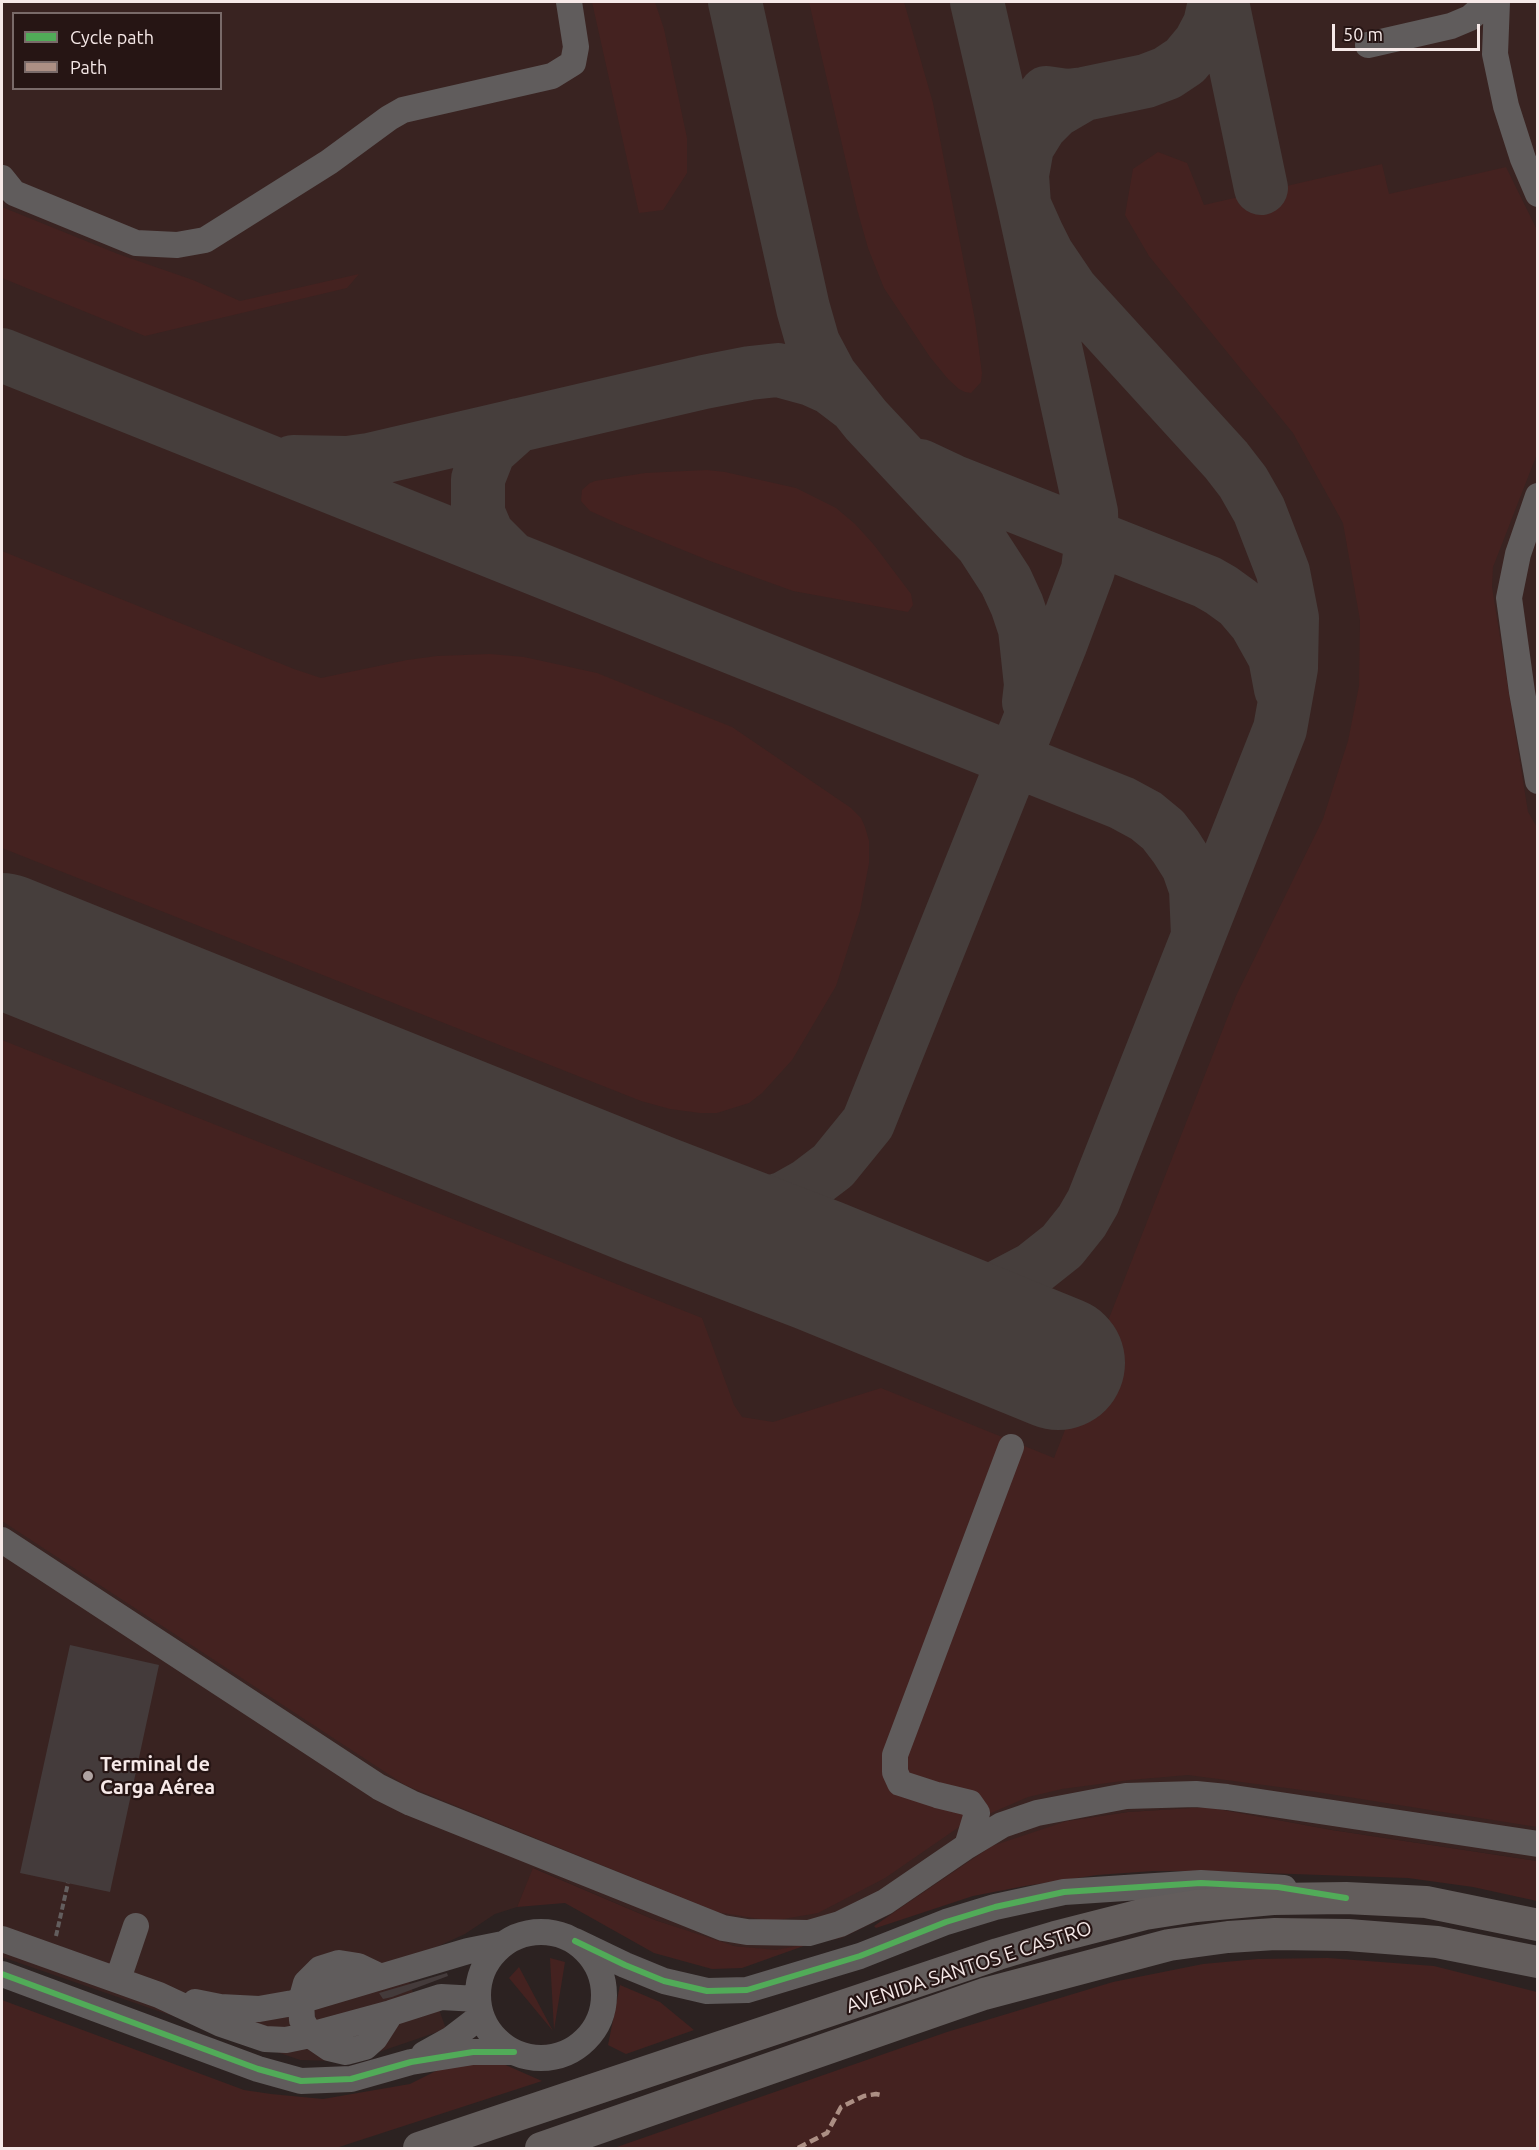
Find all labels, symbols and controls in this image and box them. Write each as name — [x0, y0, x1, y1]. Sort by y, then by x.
legend — [12, 12, 222, 90]
scale bar — [1335, 12, 1484, 50]
text: 50 m — [1343, 24, 1383, 44]
text: Cycle path — [70, 27, 154, 47]
text: Path — [70, 57, 107, 77]
place label: Terminal de Carga Aérea — [100, 1752, 215, 1799]
marker: Terminal de Carga Aérea — [81, 1769, 95, 1783]
street label: AVENIDA SANTOS E CASTRO — [843, 1916, 1095, 2018]

